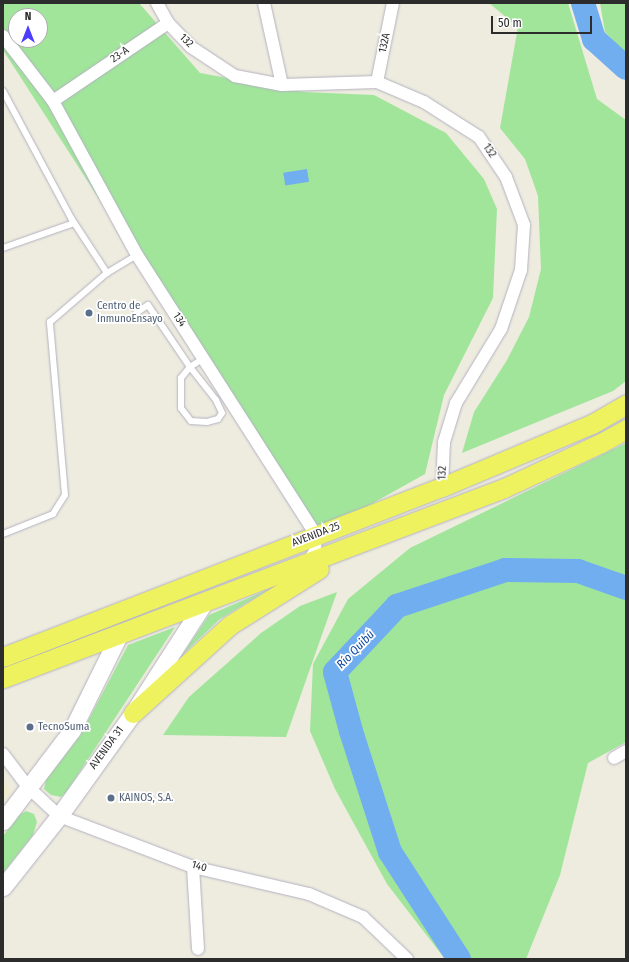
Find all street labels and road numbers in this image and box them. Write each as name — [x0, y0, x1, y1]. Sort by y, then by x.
street label: 132 — [176, 31, 196, 51]
street label: 132A — [376, 32, 394, 54]
street label: 23-A — [108, 44, 132, 66]
street label: 132 — [480, 142, 498, 160]
street label: 134 — [170, 310, 188, 330]
street label: 132 — [436, 466, 450, 480]
street label: AVENIDA 25 — [290, 520, 342, 550]
street label: AVENIDA 31 — [87, 724, 127, 772]
street label: 140 — [190, 859, 208, 875]

